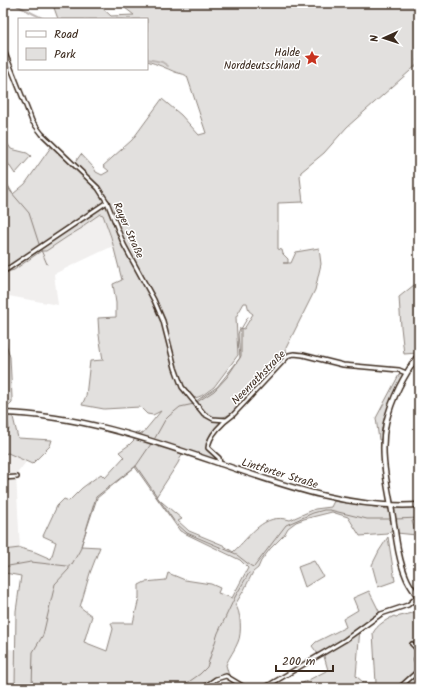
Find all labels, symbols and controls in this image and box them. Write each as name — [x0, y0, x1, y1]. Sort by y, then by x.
legend — [18, 18, 148, 70]
north arrow — [364, 18, 404, 58]
text: Road — [54, 25, 79, 44]
text: N — [366, 34, 384, 42]
place label: Halde Norddeutschland — [224, 44, 301, 75]
text: Park — [54, 45, 76, 64]
place icon: Halde Norddeutschland — [303, 49, 321, 67]
street label: Rayer Straße — [108, 199, 149, 262]
street label: Neenrathstraße — [227, 346, 290, 409]
street label: Lintforter Straße — [239, 454, 320, 494]
scale bar — [276, 647, 333, 673]
text: 200 m — [282, 652, 316, 671]

